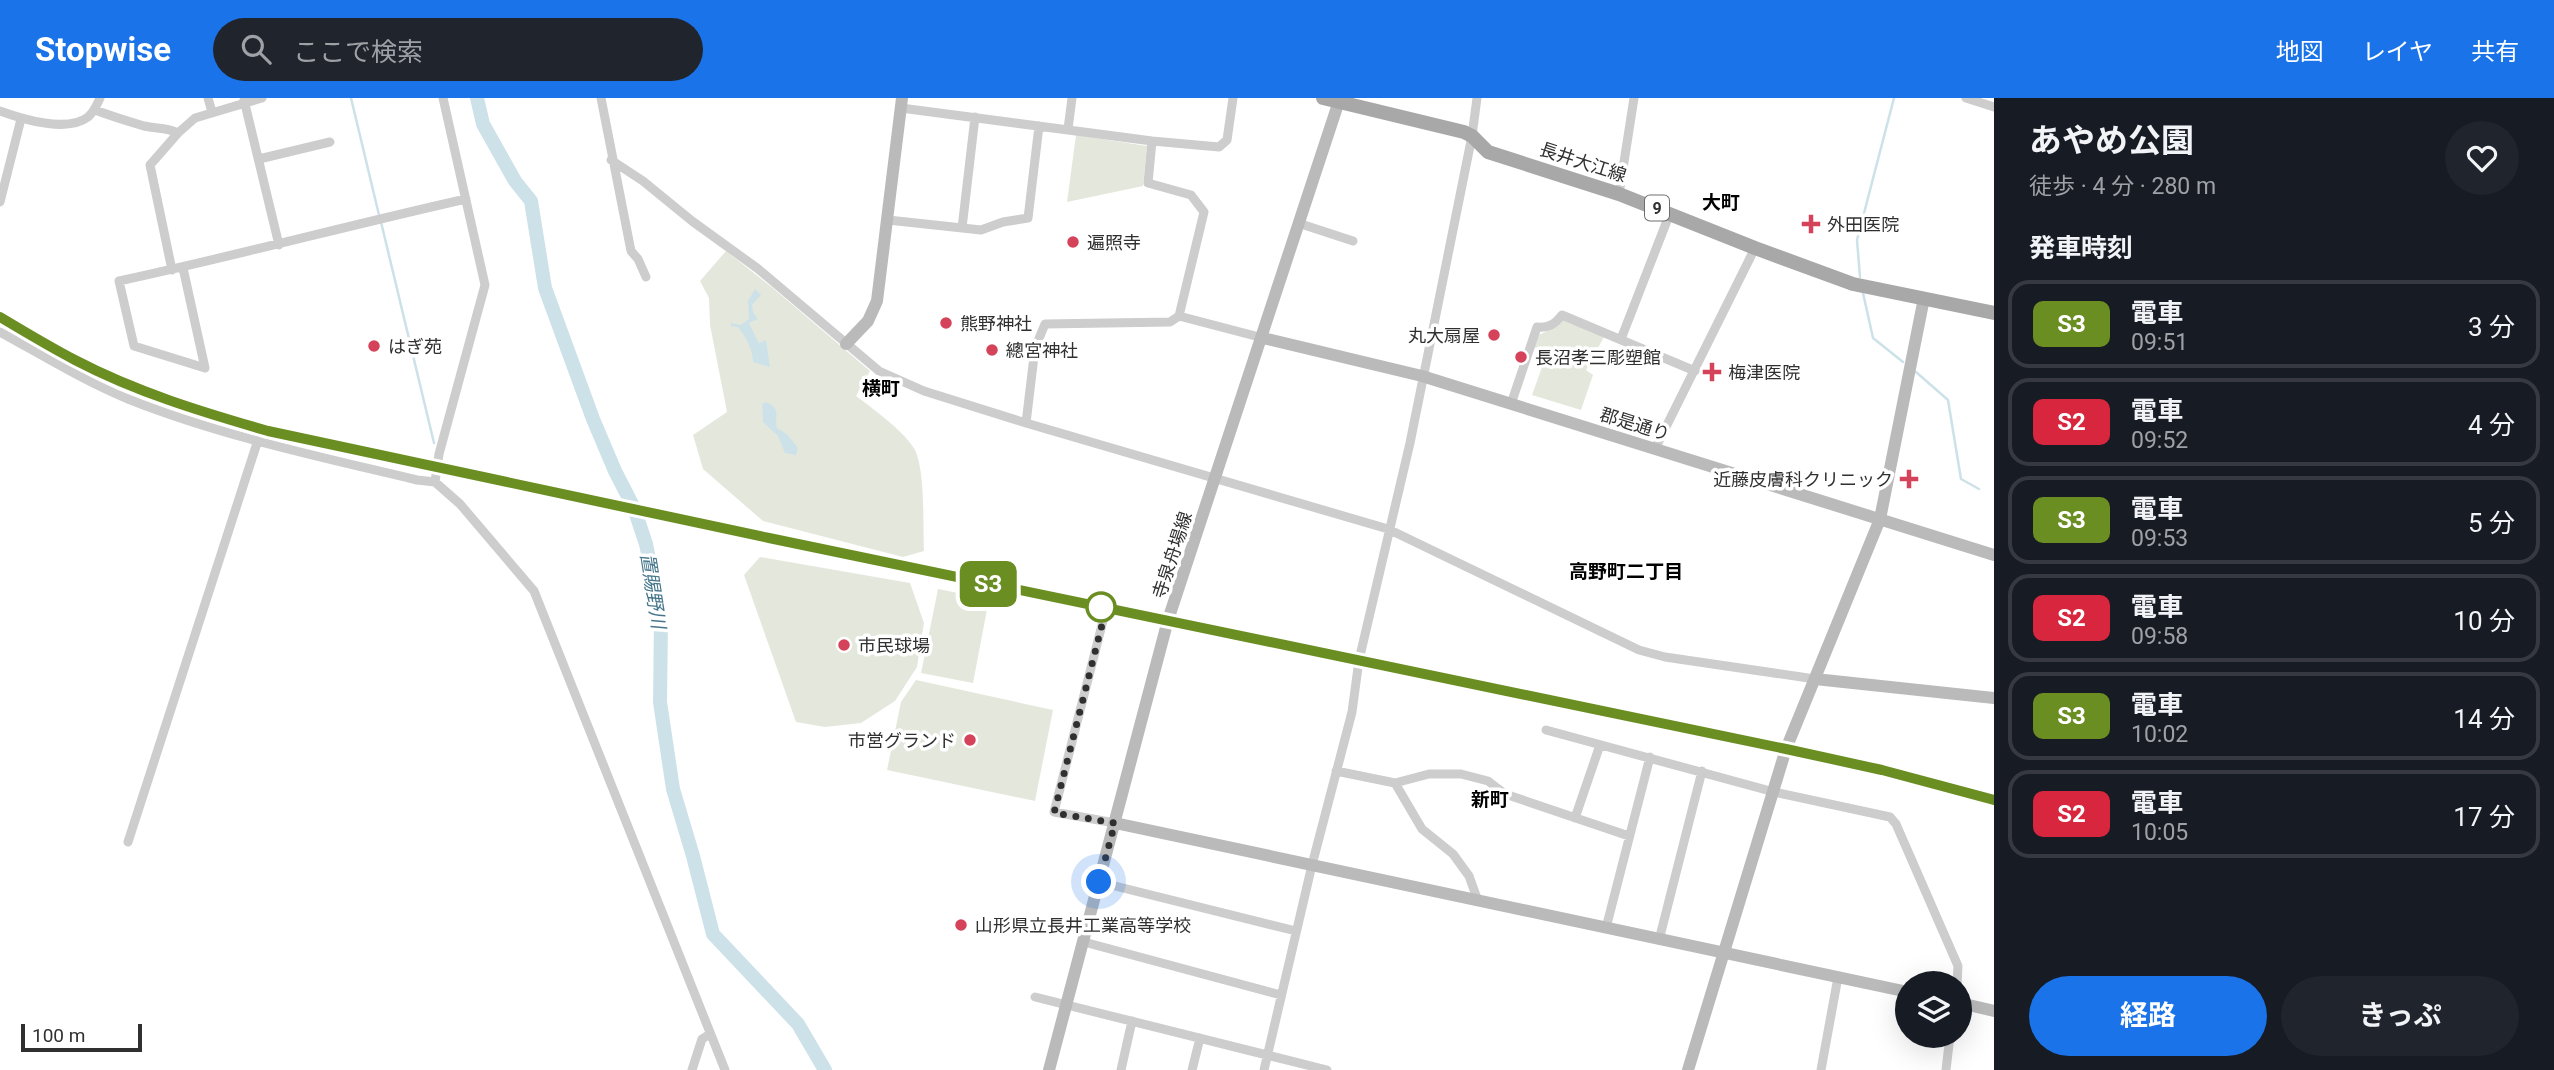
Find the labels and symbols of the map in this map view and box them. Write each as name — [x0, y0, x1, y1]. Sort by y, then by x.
street label: 長井大江線 — [1537, 138, 1629, 186]
district label: 大町 — [1702, 191, 1740, 214]
road number: 9 — [1645, 195, 1669, 220]
marker: 外田医院 — [1801, 214, 1821, 234]
place label: 外田医院 — [1827, 214, 1899, 235]
place label: 遍照寺 — [1087, 232, 1141, 253]
marker: 遍照寺 — [1065, 234, 1081, 250]
place label: 熊野神社 — [960, 313, 1032, 334]
marker: 熊野神社 — [938, 315, 954, 331]
place label: 丸大扇屋 — [1408, 325, 1480, 346]
marker: 丸大扇屋 — [1486, 327, 1502, 343]
place label: はぎ苑 — [388, 336, 442, 357]
marker: はぎ苑 — [366, 338, 382, 354]
place label: 總宮神社 — [1006, 340, 1078, 361]
marker: 總宮神社 — [984, 342, 1000, 358]
place label: 長沼孝三彫塑館 — [1535, 347, 1661, 368]
marker: 長沼孝三彫塑館 — [1513, 349, 1529, 365]
marker: 梅津医院 — [1702, 362, 1722, 382]
place label: 梅津医院 — [1728, 362, 1800, 383]
district label: 横町 — [862, 377, 900, 400]
street label: 郡是通り — [1598, 403, 1672, 445]
place label: 近藤皮膚科クリニック — [1713, 469, 1893, 490]
marker: 近藤皮膚科クリニック — [1899, 469, 1919, 489]
street label: 寺泉舟場線 — [1148, 509, 1196, 601]
water label: 置賜野川 — [636, 552, 671, 632]
district label: 高野町二丁目 — [1569, 560, 1683, 583]
line badge: S3 — [956, 561, 1020, 607]
unlabelled marker — [1086, 592, 1116, 622]
place label: 市民球場 — [858, 635, 930, 656]
marker: 市民球場 — [836, 637, 852, 653]
place label: 市営グランド — [848, 730, 956, 751]
marker: 市営グランド — [962, 732, 978, 748]
district label: 新町 — [1471, 788, 1509, 811]
your location — [1081, 864, 1116, 899]
place label: 山形県立長井工業高等学校 — [975, 915, 1191, 936]
marker: 山形県立長井工業高等学校 — [953, 917, 969, 933]
scale bar — [21, 1021, 142, 1053]

